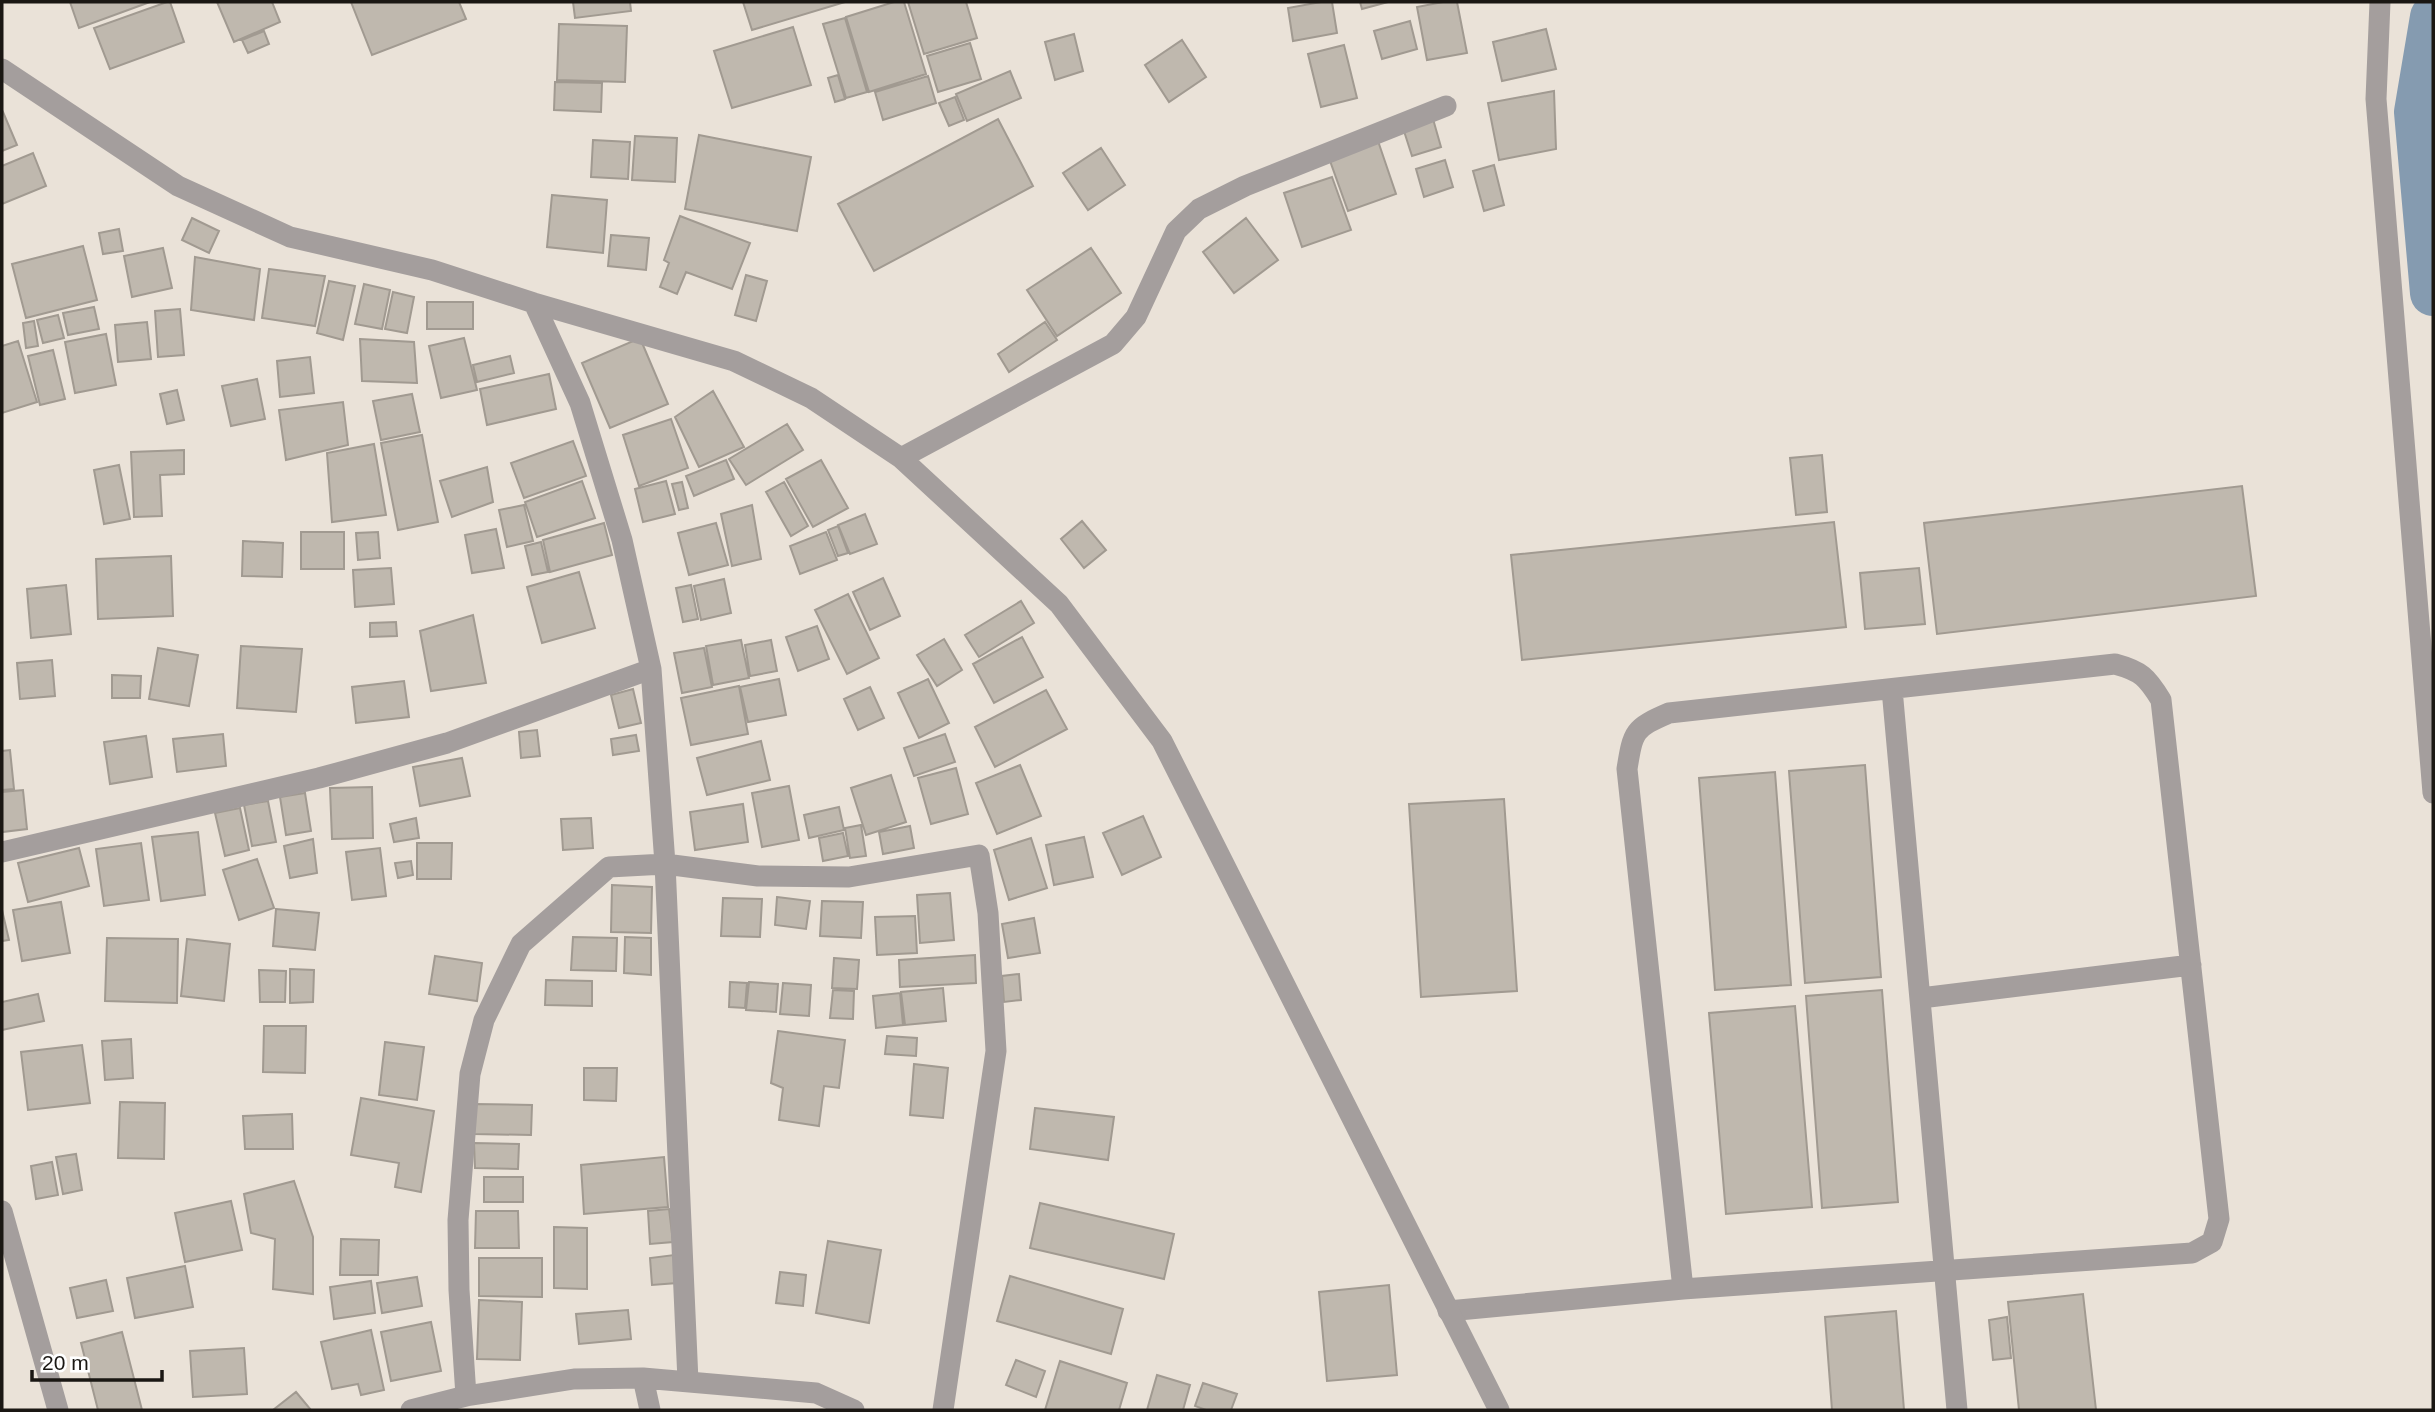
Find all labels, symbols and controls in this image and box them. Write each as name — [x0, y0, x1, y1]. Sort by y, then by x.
scale bar — [32, 1338, 161, 1382]
text: 20 m — [42, 1351, 89, 1374]

